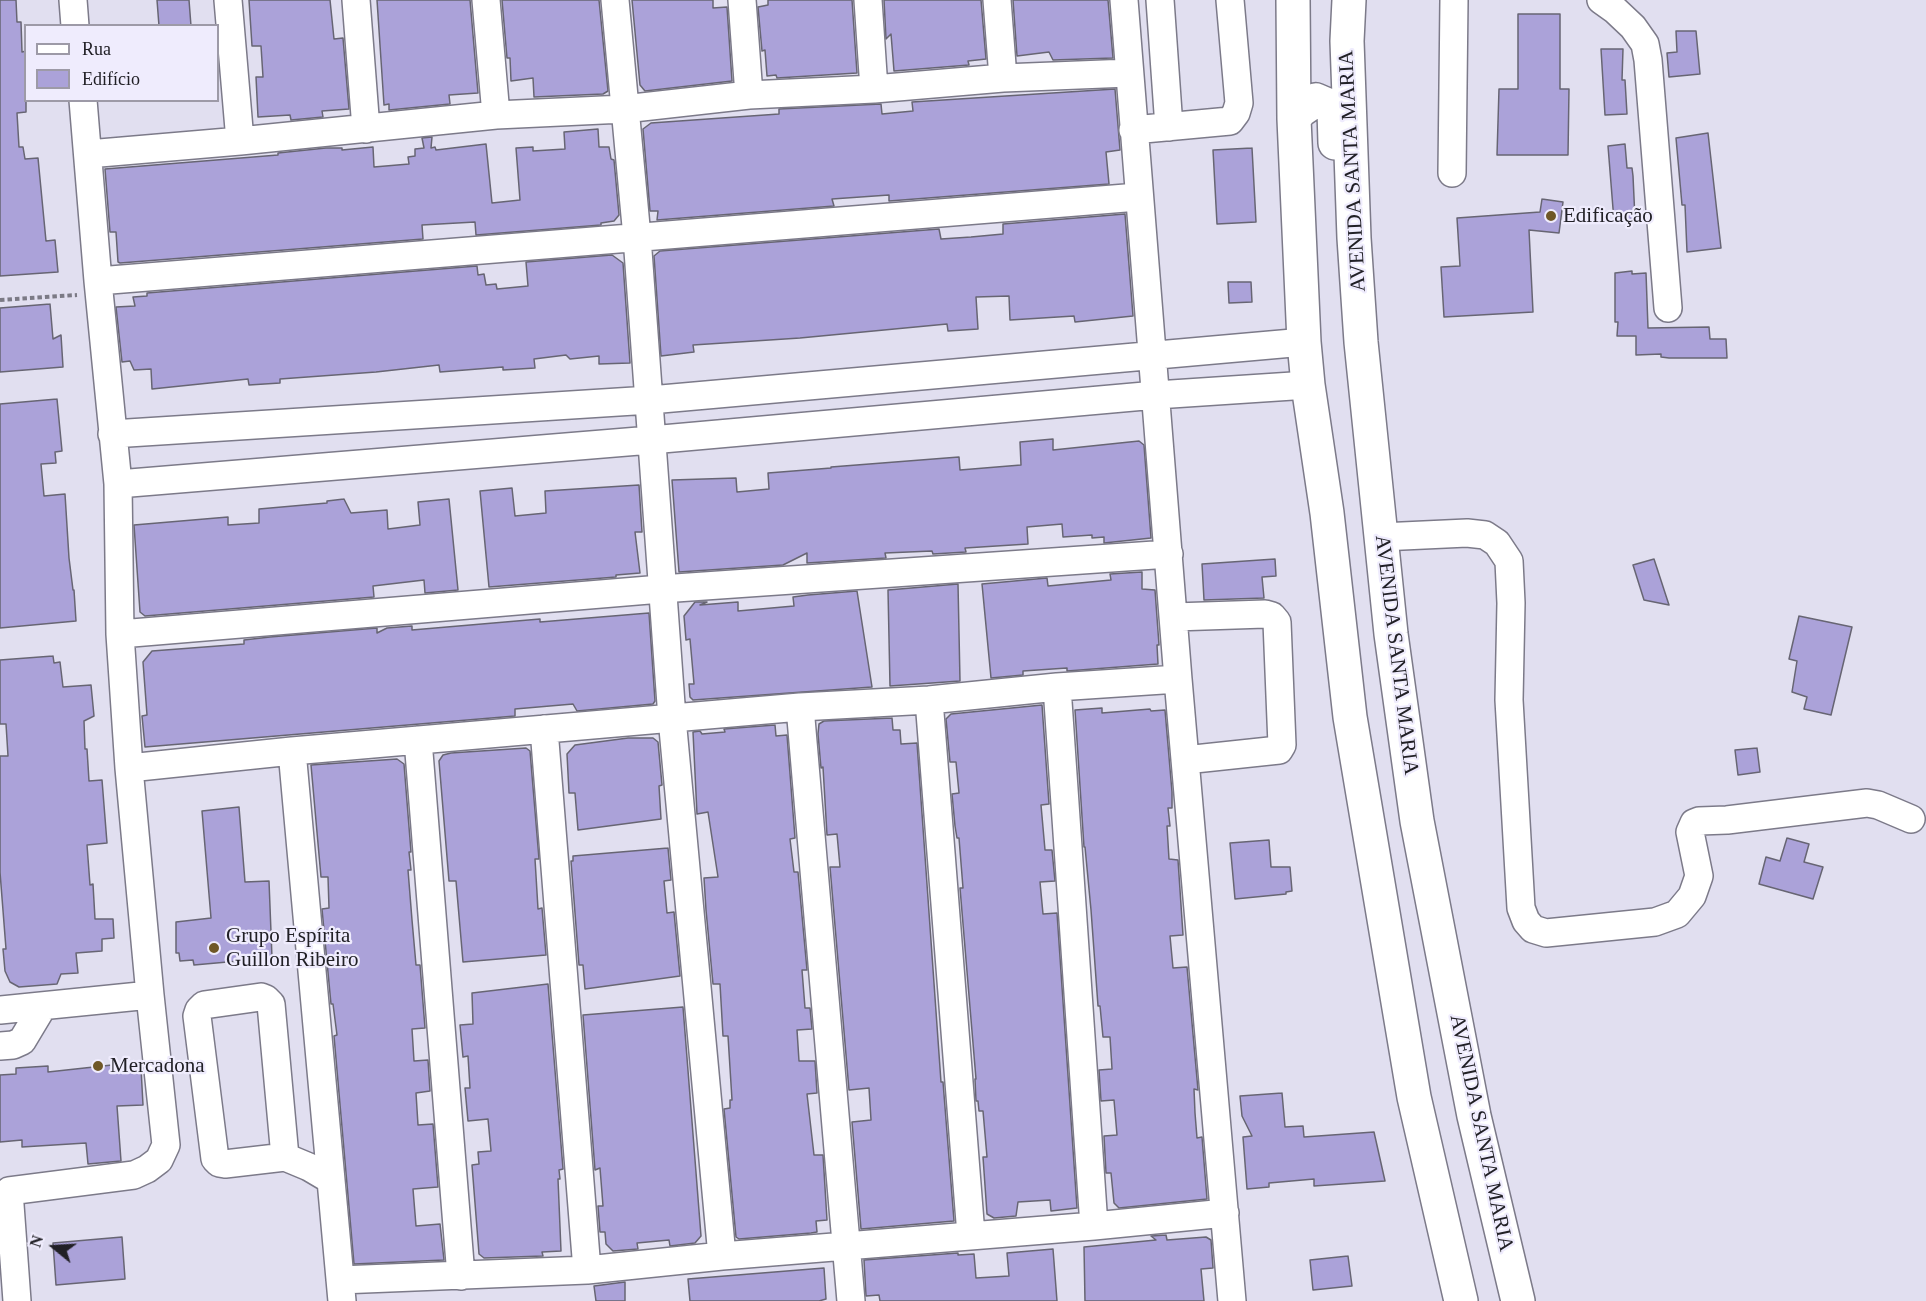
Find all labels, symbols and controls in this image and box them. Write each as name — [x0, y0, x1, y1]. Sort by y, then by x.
legend — [24, 24, 219, 102]
text: Rua — [82, 39, 111, 59]
street label: AVENIDA SANTA MARIA — [1334, 50, 1372, 292]
text: Edifício — [82, 69, 140, 89]
place label: Edificação — [1563, 203, 1653, 229]
marker: Edificação — [1544, 209, 1558, 223]
street label: AVENIDA SANTA MARIA — [1369, 533, 1423, 777]
place label: Grupo Espírita Guillon Ribeiro — [226, 923, 358, 973]
marker: Grupo Espírita Guillon Ribeiro — [207, 941, 221, 955]
street label: AVENIDA SANTA MARIA — [1444, 1012, 1518, 1254]
place label: Mercadona — [110, 1053, 204, 1079]
marker: Mercadona — [91, 1059, 105, 1073]
north arrow — [24, 1217, 84, 1277]
text: N — [27, 1233, 46, 1249]

